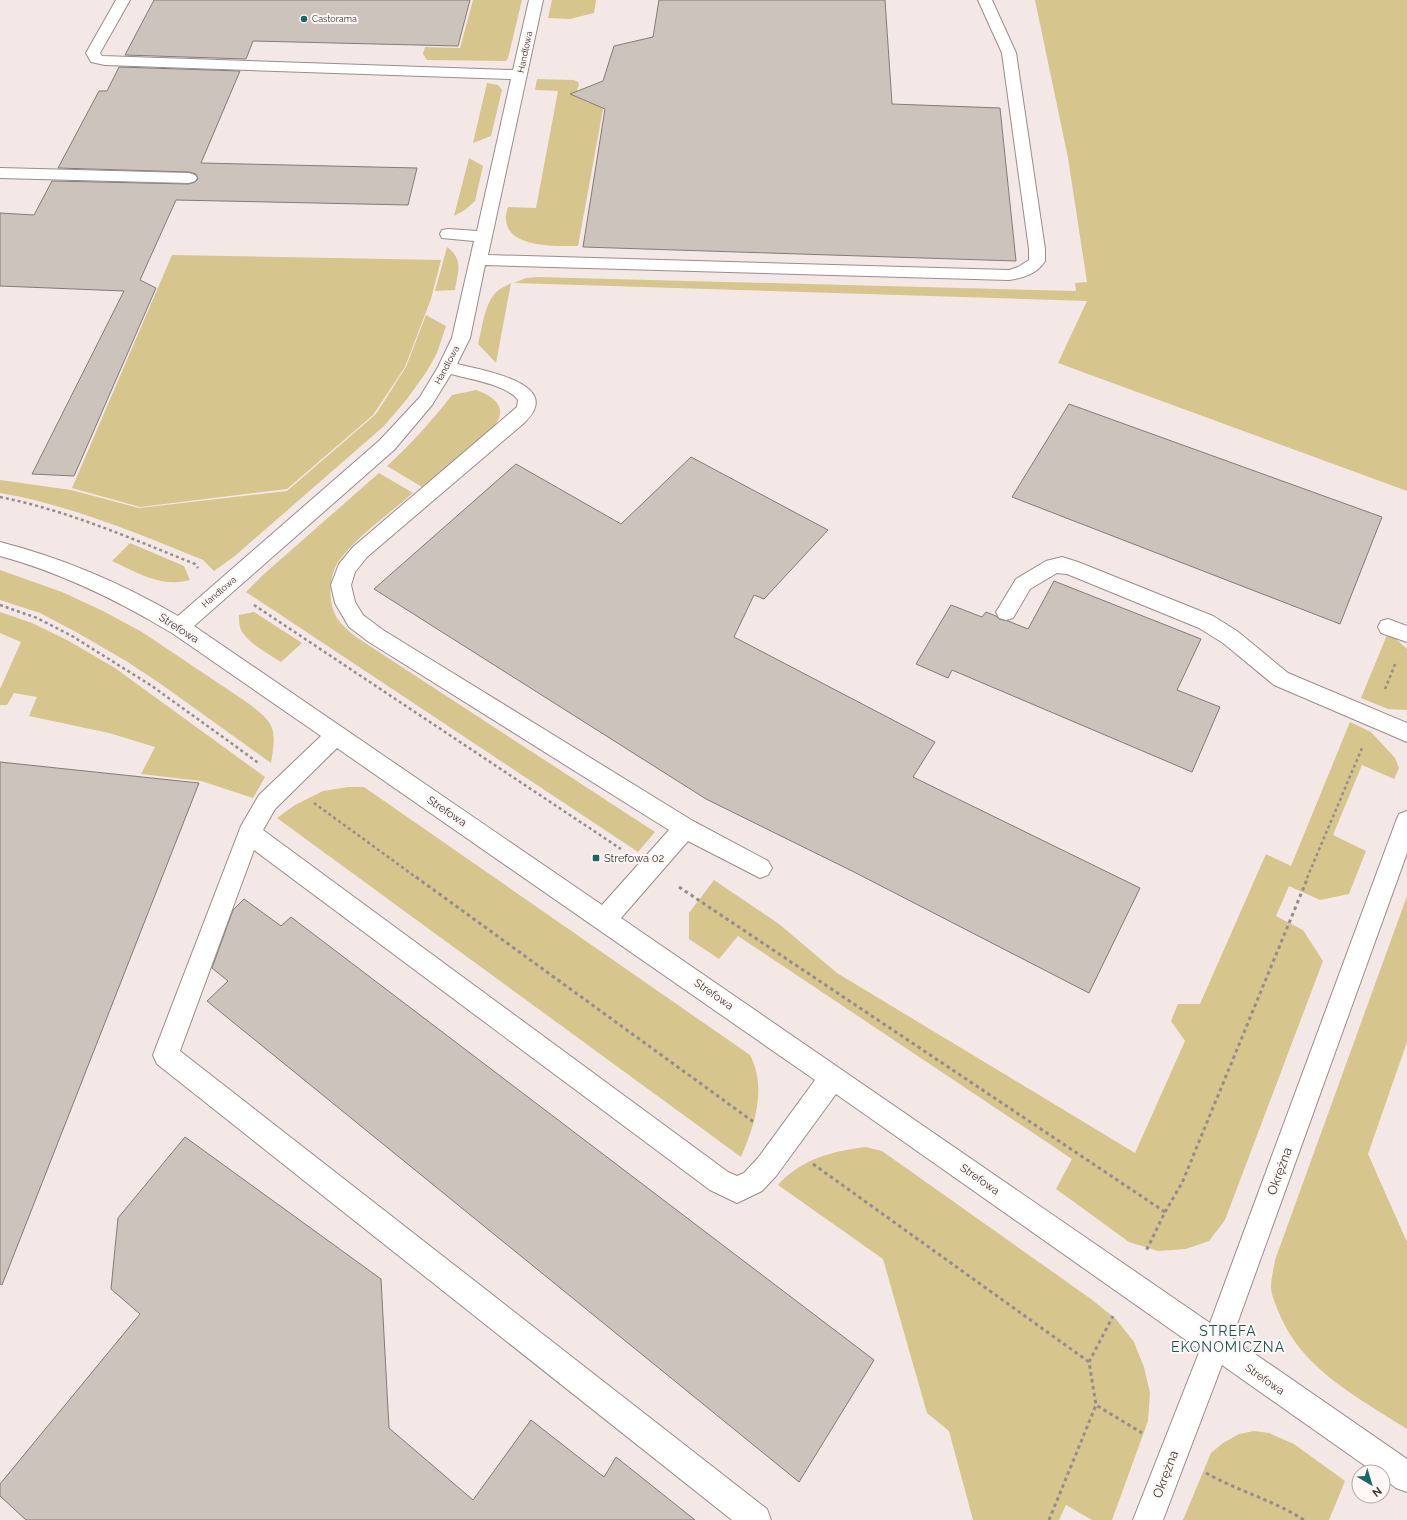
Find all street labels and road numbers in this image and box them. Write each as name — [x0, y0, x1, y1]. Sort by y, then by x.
street label: Handlowa — [516, 30, 534, 74]
street label: Handlowa — [433, 344, 461, 386]
street label: Handlowa — [200, 574, 238, 610]
street label: Strefowa — [156, 611, 201, 646]
street label: Strefowa — [424, 793, 469, 829]
street label: Strefowa — [692, 976, 736, 1013]
street label: Okrężna — [1264, 1145, 1295, 1197]
street label: Strefowa — [958, 1161, 1002, 1198]
street label: Strefowa — [1243, 1361, 1287, 1398]
street label: Okrężna — [1150, 1448, 1181, 1500]

